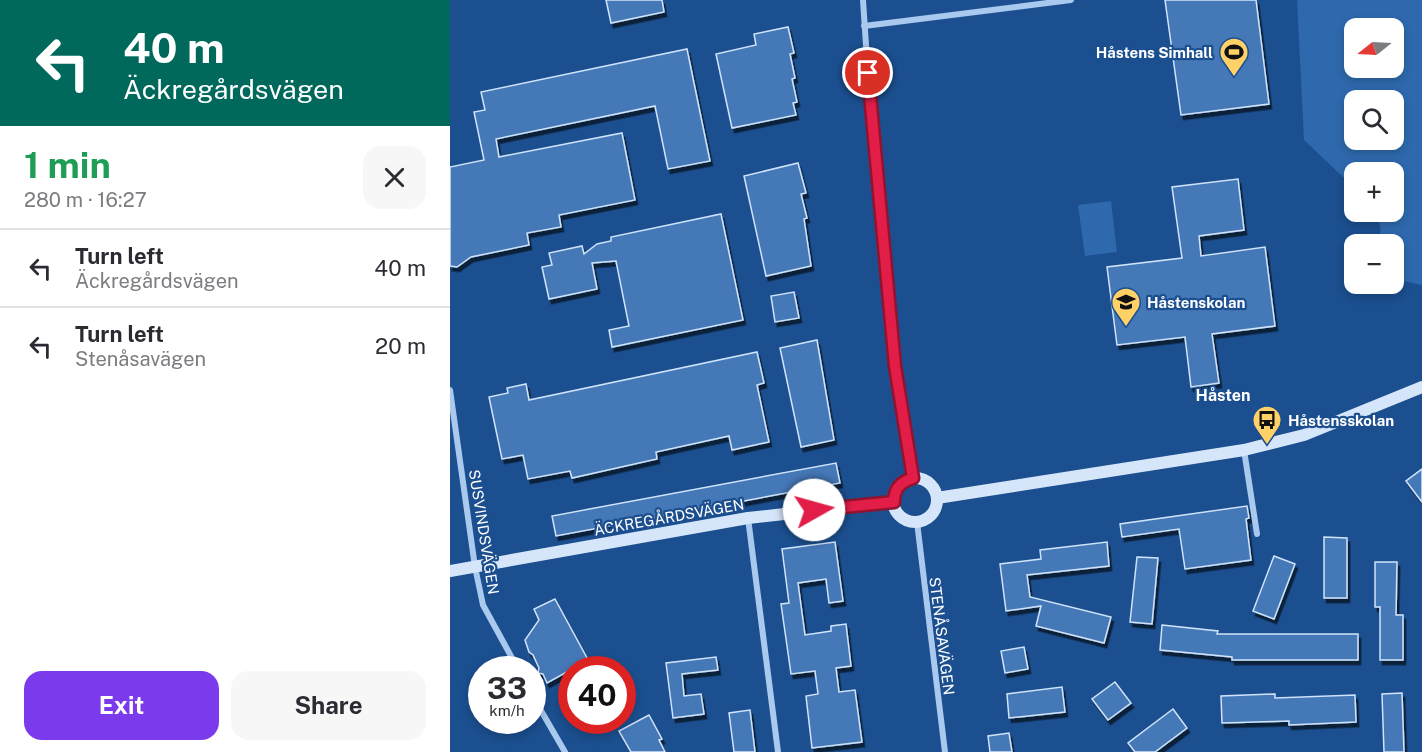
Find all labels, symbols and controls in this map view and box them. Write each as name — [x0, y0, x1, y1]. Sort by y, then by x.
north arrow — [1344, 18, 1404, 78]
map controls — [1344, 18, 1404, 294]
text: 40 m — [123, 23, 225, 72]
icon: left — [24, 24, 102, 102]
sports icon: Håstens Simhall — [1218, 36, 1250, 78]
place label: Håstens Simhall — [1096, 44, 1213, 61]
pin — [842, 47, 893, 98]
icon: arrive — [851, 56, 884, 89]
text: Äckregårdsvägen — [123, 73, 344, 105]
button: search — [1344, 90, 1404, 150]
text: 1 min — [24, 144, 111, 186]
button: close — [363, 146, 426, 209]
button: + — [1344, 162, 1404, 222]
text: 280 m · 16:27 — [24, 188, 147, 212]
button: − — [1344, 234, 1404, 294]
text: Turn left — [75, 243, 164, 269]
icon: left — [24, 252, 57, 285]
text: 40 m — [374, 255, 426, 281]
text: Äckregårdsvägen — [75, 269, 239, 293]
school or university icon: Håstenskolan — [1110, 286, 1142, 328]
place label: Håstenskolan — [1147, 294, 1245, 311]
text: Turn left — [75, 321, 164, 347]
icon: left — [24, 330, 57, 363]
text: 20 m — [375, 333, 426, 359]
text: Stenåsavägen — [75, 347, 206, 371]
district label: Håsten — [1196, 386, 1250, 405]
bus stop icon: Håstensskolan — [1251, 404, 1283, 446]
place label: Håstensskolan — [1288, 412, 1394, 429]
street label: SUSVINDSVÄGEN — [466, 468, 503, 596]
position arrow — [782, 478, 846, 542]
street label: ÄCKREGÅRDSVÄGEN — [592, 494, 745, 539]
street label: STENÅSAVÄGEN — [926, 576, 959, 696]
speed limit sign: 40 — [558, 656, 636, 734]
text: 33 — [487, 670, 527, 706]
button: Exit — [24, 671, 219, 740]
button: Share — [231, 671, 426, 740]
text: km/h — [489, 702, 525, 719]

